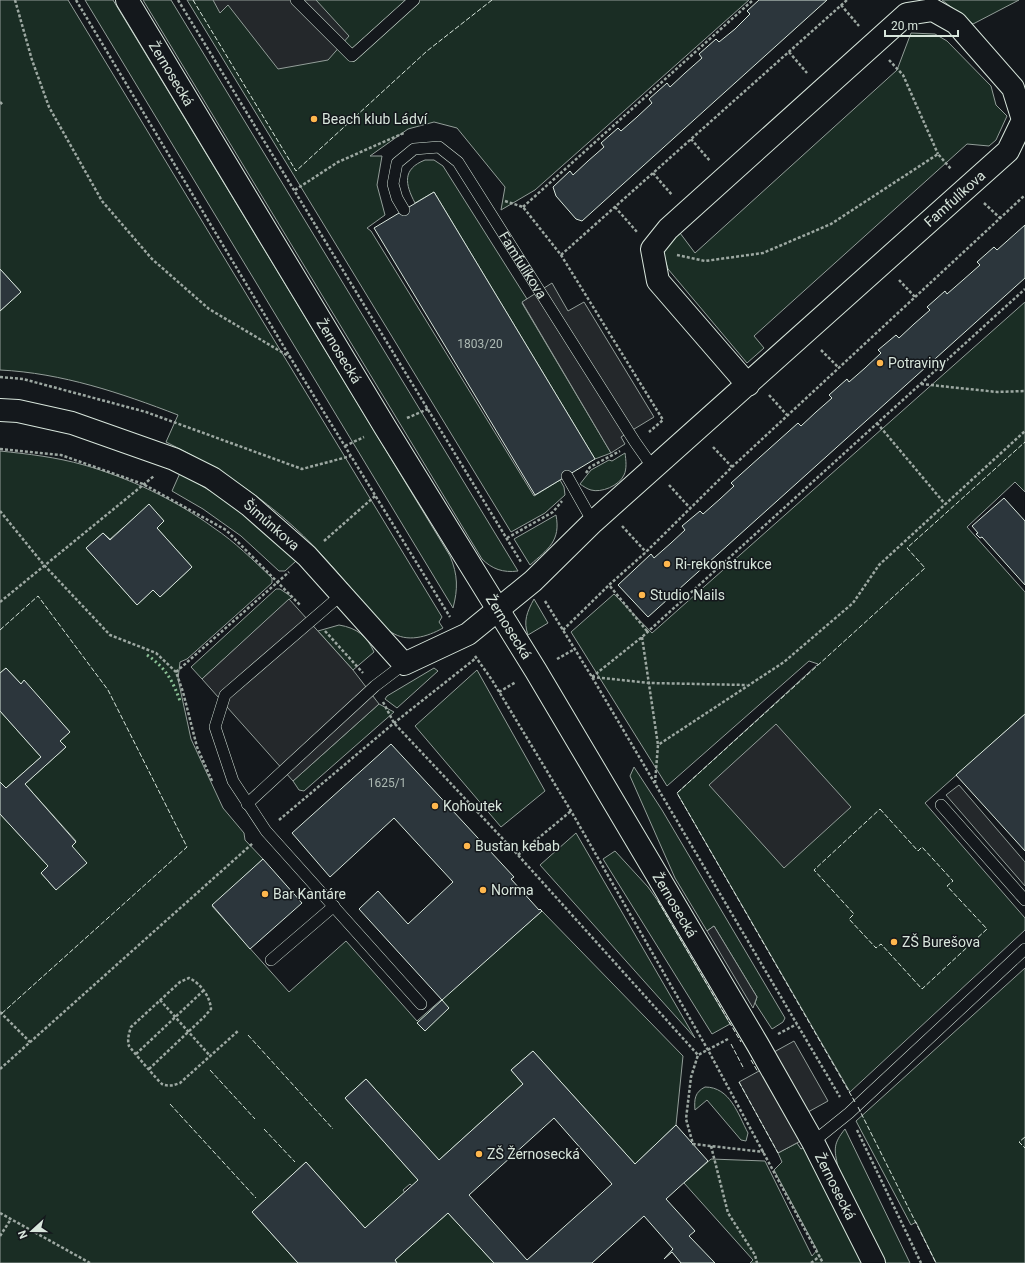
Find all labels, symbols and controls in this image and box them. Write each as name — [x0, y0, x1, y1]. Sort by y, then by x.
scale bar — [885, 12, 958, 38]
text: 20 m — [891, 19, 918, 33]
street label: Žernosecká — [146, 38, 197, 109]
place label: Beach klub Ládví — [322, 111, 428, 127]
marker: Beach klub Ládví — [309, 114, 319, 124]
street label: Famfulíkova — [921, 167, 988, 230]
street label: Famfulíkova — [496, 229, 550, 301]
street label: Žernosecká — [313, 315, 365, 386]
house number: 1803/20 — [457, 337, 503, 351]
place label: Potraviny — [888, 355, 946, 371]
marker: Potraviny — [875, 358, 885, 368]
street label: Šimůnkova — [241, 495, 303, 554]
place label: Ri-rekonstrukce — [675, 556, 772, 572]
marker: Ri-rekonstrukce — [662, 559, 672, 569]
place label: Studio Nails — [650, 587, 725, 603]
marker: Studio Nails — [637, 590, 647, 600]
street label: Žernosecká — [483, 591, 535, 662]
house number: 1625/1 — [368, 776, 406, 790]
place label: Kohoutek — [443, 798, 503, 814]
marker: Kohoutek — [430, 801, 440, 811]
place label: Bustan kebab — [475, 838, 560, 854]
marker: Bustan kebab — [462, 841, 472, 851]
street label: Žernosecká — [649, 869, 700, 940]
place label: Norma — [491, 882, 534, 898]
marker: Norma — [478, 885, 488, 895]
place label: Bar Kantáre — [273, 886, 346, 902]
marker: Bar Kantáre — [260, 889, 270, 899]
place label: ZŠ Burešova — [902, 933, 980, 950]
marker: ZŠ Burešova — [889, 937, 899, 947]
place label: ZŠ Žernosecká — [487, 1145, 580, 1162]
marker: ZŠ Žernosecká — [474, 1149, 484, 1159]
street label: Žernosecká — [812, 1150, 859, 1223]
north arrow — [12, 1211, 52, 1251]
text: N — [16, 1228, 31, 1240]

